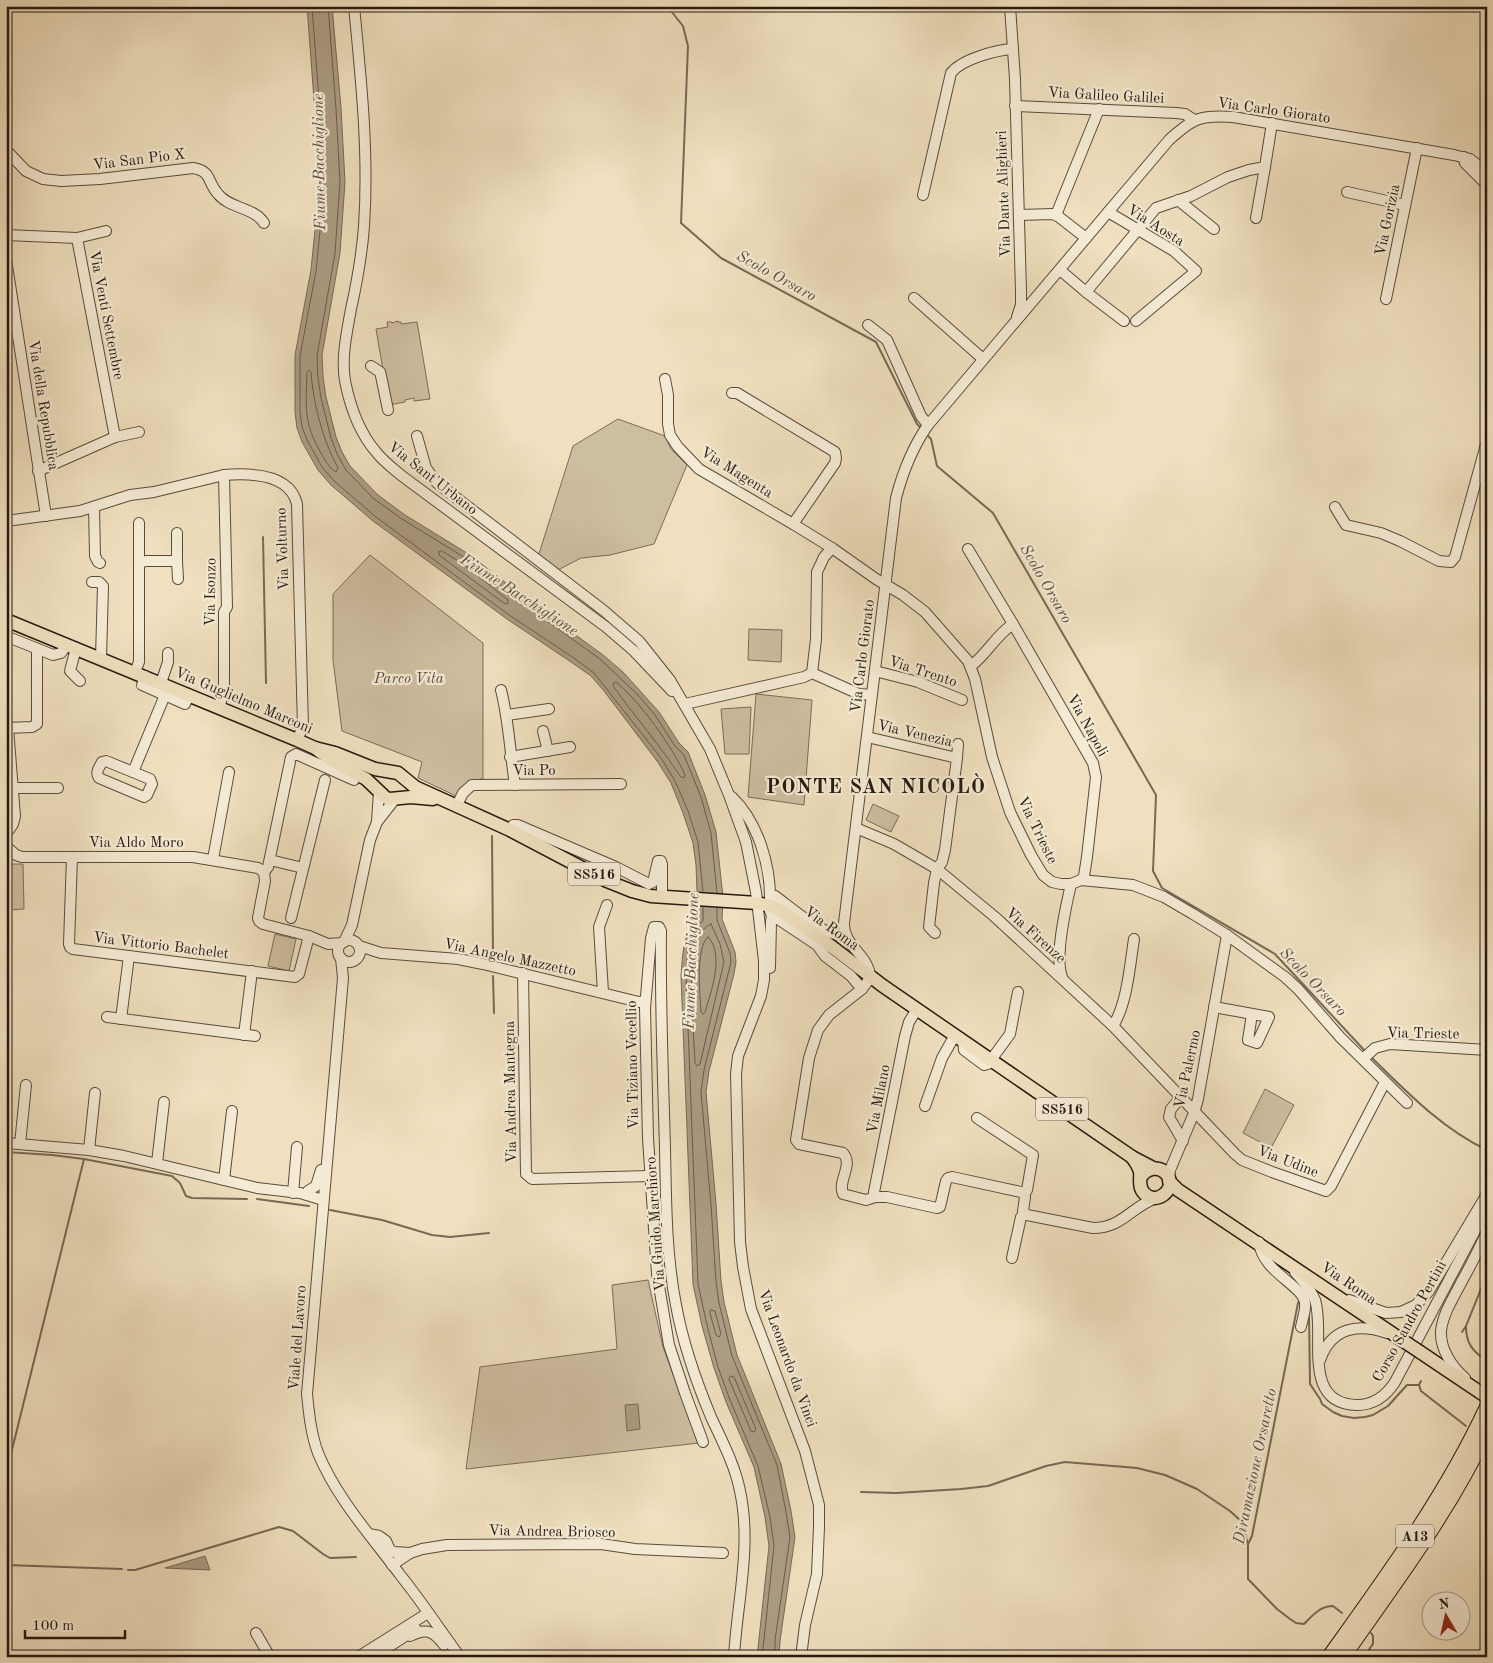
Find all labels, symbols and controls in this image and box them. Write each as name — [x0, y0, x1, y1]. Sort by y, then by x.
street label: Via Galileo Galilei — [1047, 86, 1165, 107]
water label: Fiume Bacchiglione — [311, 93, 329, 232]
street label: Via Carlo Giorato — [1216, 96, 1331, 127]
street label: Via Dante Alighieri — [995, 130, 1014, 258]
street label: Via San Pio X — [92, 147, 186, 174]
street label: Via Gorizia — [1374, 182, 1404, 258]
street label: Via Aosta — [1124, 203, 1187, 250]
water label: Scolo Orsaro — [733, 248, 819, 305]
street label: Via Venti Settembre — [86, 249, 125, 381]
street label: Via della Repubblica — [25, 339, 60, 472]
street label: Via Sant'Urbano — [385, 440, 480, 519]
street label: Via Magenta — [697, 445, 776, 502]
street label: Via Volturno — [275, 507, 292, 591]
water label: Scolo Orsaro — [1016, 542, 1074, 626]
water label: Fiume Bacchiglione — [456, 551, 581, 640]
street label: Via Isonzo — [203, 558, 220, 626]
street label: Via Carlo Giorato — [849, 598, 878, 714]
street label: Via Trento — [886, 654, 959, 691]
street label: Via Guglielmo Marconi — [172, 665, 315, 737]
park label: Parco Vita — [373, 672, 444, 687]
street label: Via Napoli — [1063, 692, 1110, 759]
street label: Via Venezia — [876, 719, 954, 751]
street label: Via Po — [512, 764, 556, 779]
district label: PONTE SAN NICOLÒ — [766, 773, 986, 798]
street label: Via Trieste — [1014, 795, 1059, 867]
street label: Via Aldo Moro — [88, 836, 184, 851]
road number: SS516 — [568, 862, 620, 886]
water label: Fiume Bacchiglione — [682, 892, 702, 1031]
street label: Via Roma — [801, 904, 862, 954]
street label: Via Firenze — [1002, 905, 1068, 967]
street label: Via Vittorio Bachelet — [92, 931, 230, 962]
street label: Via Angelo Mazzetto — [442, 937, 577, 980]
water label: Scolo Orsaro — [1276, 945, 1349, 1020]
street label: Via Tiziano Vecellio — [625, 1000, 642, 1130]
street label: Via Andrea Mantegna — [503, 1020, 520, 1163]
street label: Via Trieste — [1386, 1026, 1460, 1043]
street label: Via Palermo — [1173, 1029, 1204, 1110]
street label: Via Milano — [865, 1063, 894, 1135]
road number: SS516 — [1036, 1098, 1088, 1120]
street label: Via Udine — [1255, 1144, 1320, 1181]
street label: Via Guido Marchioro — [644, 1156, 669, 1292]
street label: Corso Sandro Pertini — [1371, 1259, 1450, 1385]
street label: Via Roma — [1317, 1260, 1379, 1309]
street label: Viale del Lavoro — [287, 1285, 310, 1391]
street label: Via Leonardo da Vinci — [755, 1288, 818, 1429]
water label: Diramazione Orsaretto — [1231, 1387, 1280, 1547]
street label: Via Andrea Briosco — [488, 1524, 616, 1541]
road number: A13 — [1396, 1524, 1434, 1548]
north arrow — [1420, 1590, 1470, 1640]
text: N — [1438, 1596, 1451, 1612]
scale bar — [25, 1608, 125, 1640]
text: 100 m — [32, 1619, 74, 1634]

